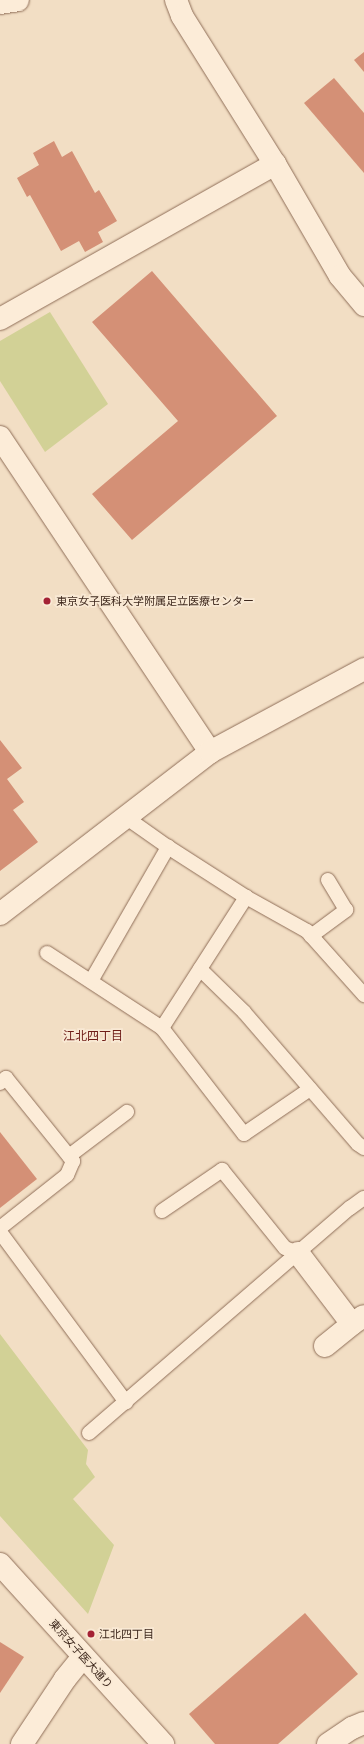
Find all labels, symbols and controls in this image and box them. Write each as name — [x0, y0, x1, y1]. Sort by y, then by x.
place label: 東京女子医科大学附属足立医療センター — [56, 594, 254, 608]
marker: 東京女子医科大学附属足立医療センター — [41, 595, 53, 607]
district label: 江北四丁目 — [63, 1029, 123, 1043]
street label: 東京女子医大通り — [47, 1617, 115, 1691]
place label: 江北四丁目 — [99, 1627, 154, 1641]
marker: 江北四丁目 — [86, 1629, 96, 1639]

